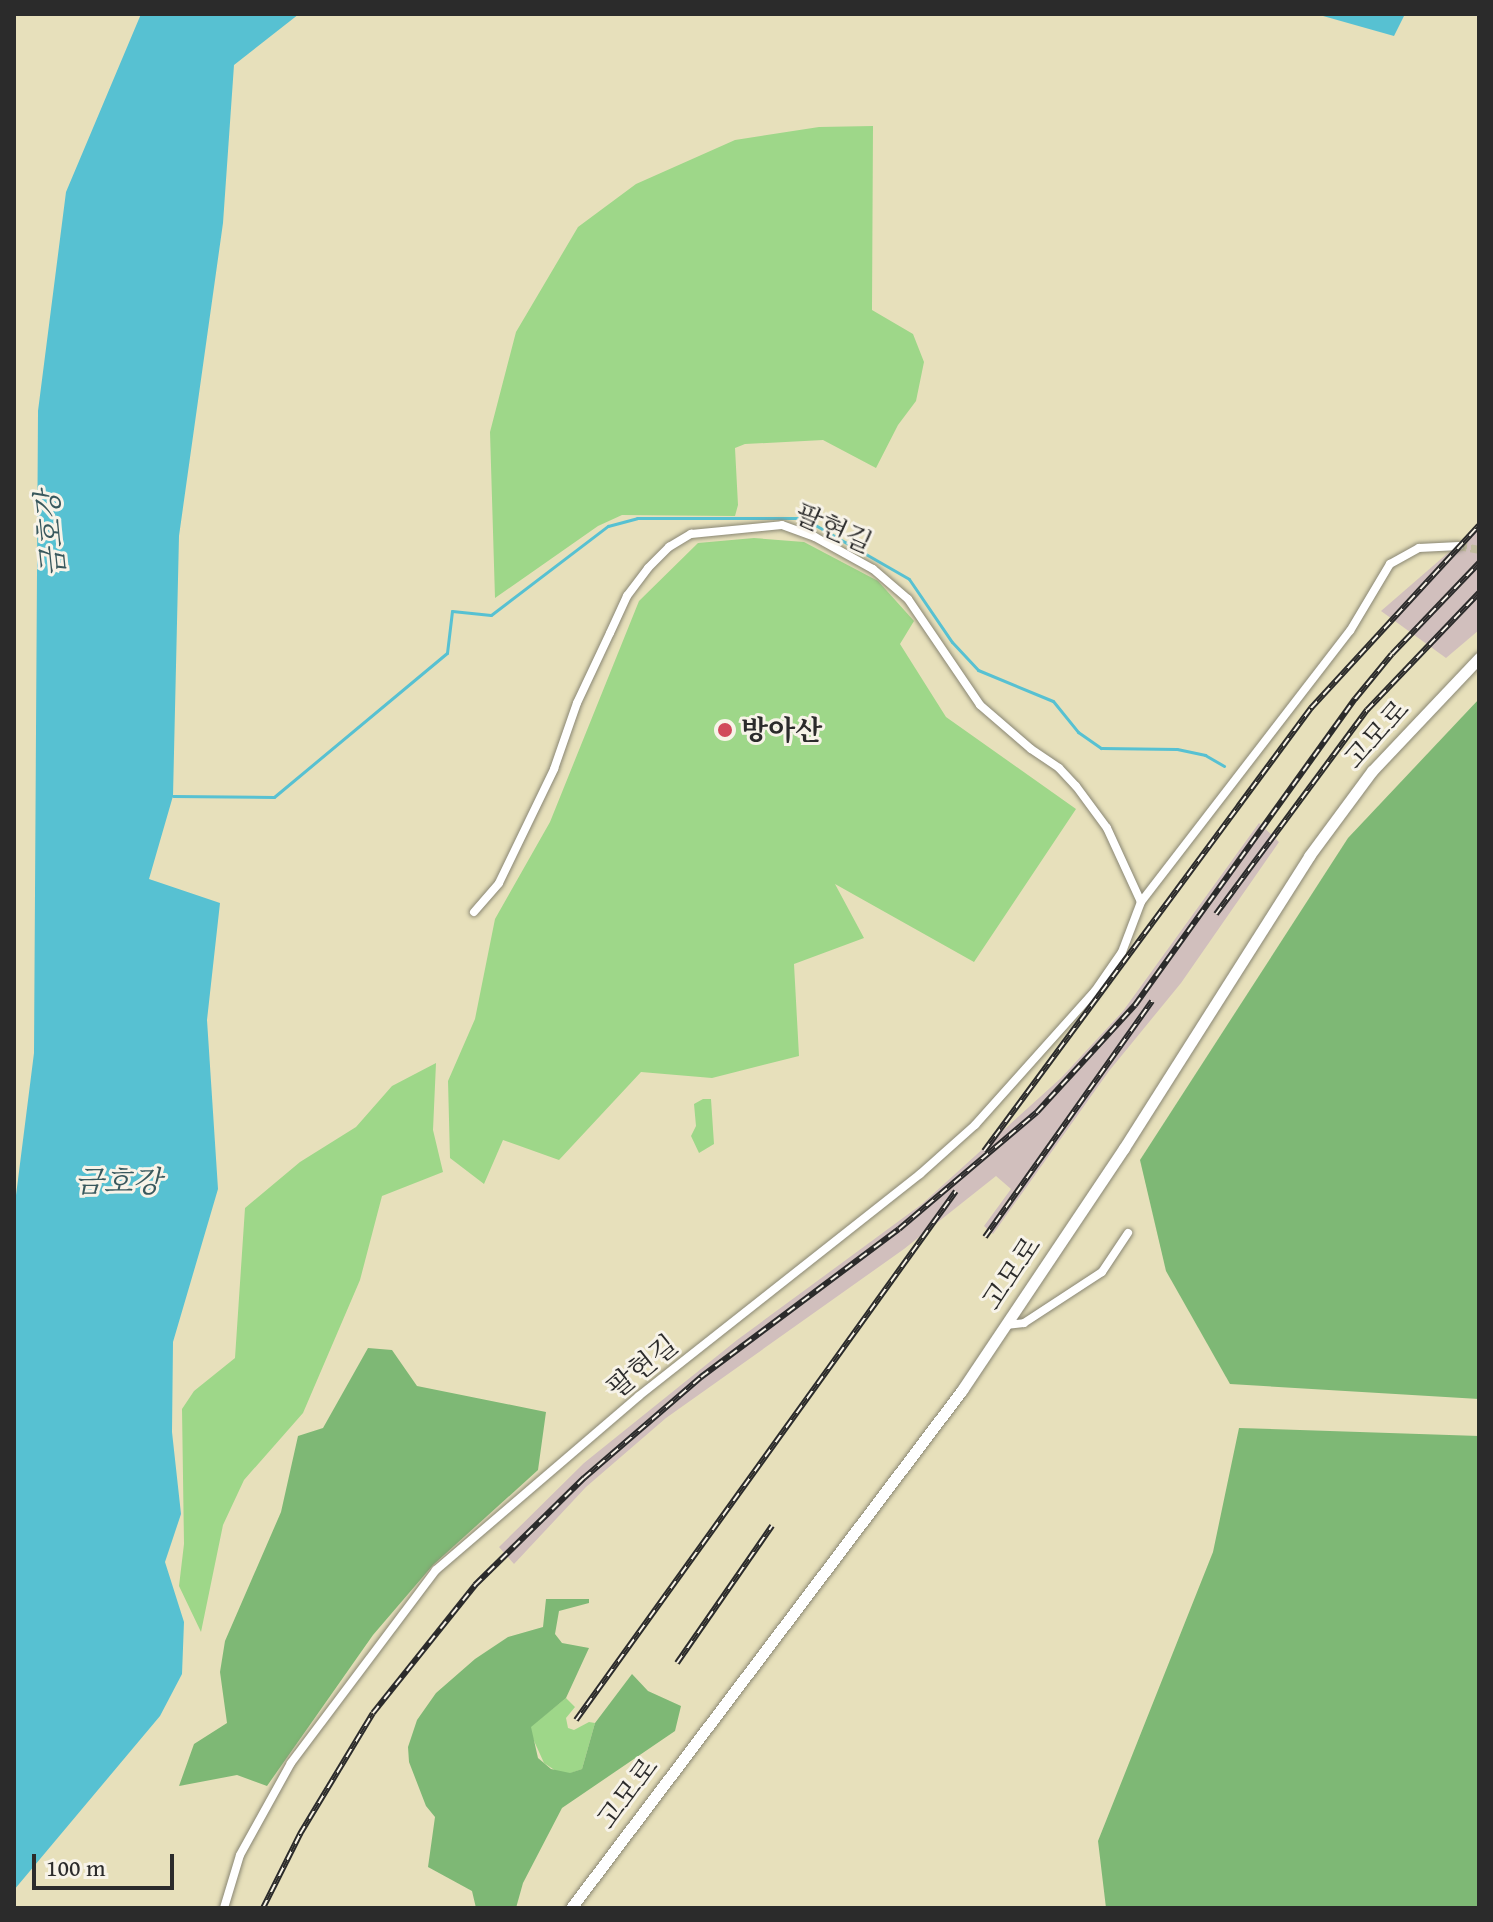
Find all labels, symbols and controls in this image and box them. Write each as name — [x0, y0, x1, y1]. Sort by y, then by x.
water label: 금호강 — [28, 489, 72, 579]
street label: 팔현길 — [790, 496, 878, 560]
street label: 고모로 — [1336, 693, 1416, 775]
place label: 방아산 — [741, 713, 822, 747]
marker: 방아산 — [716, 721, 734, 739]
water label: 금호강 — [75, 1163, 161, 1199]
street label: 고모로 — [974, 1230, 1048, 1316]
street label: 팔현길 — [600, 1327, 684, 1405]
street label: 고모로 — [589, 1750, 665, 1836]
scale bar — [36, 1838, 178, 1888]
text: 100 m — [46, 1850, 106, 1885]

